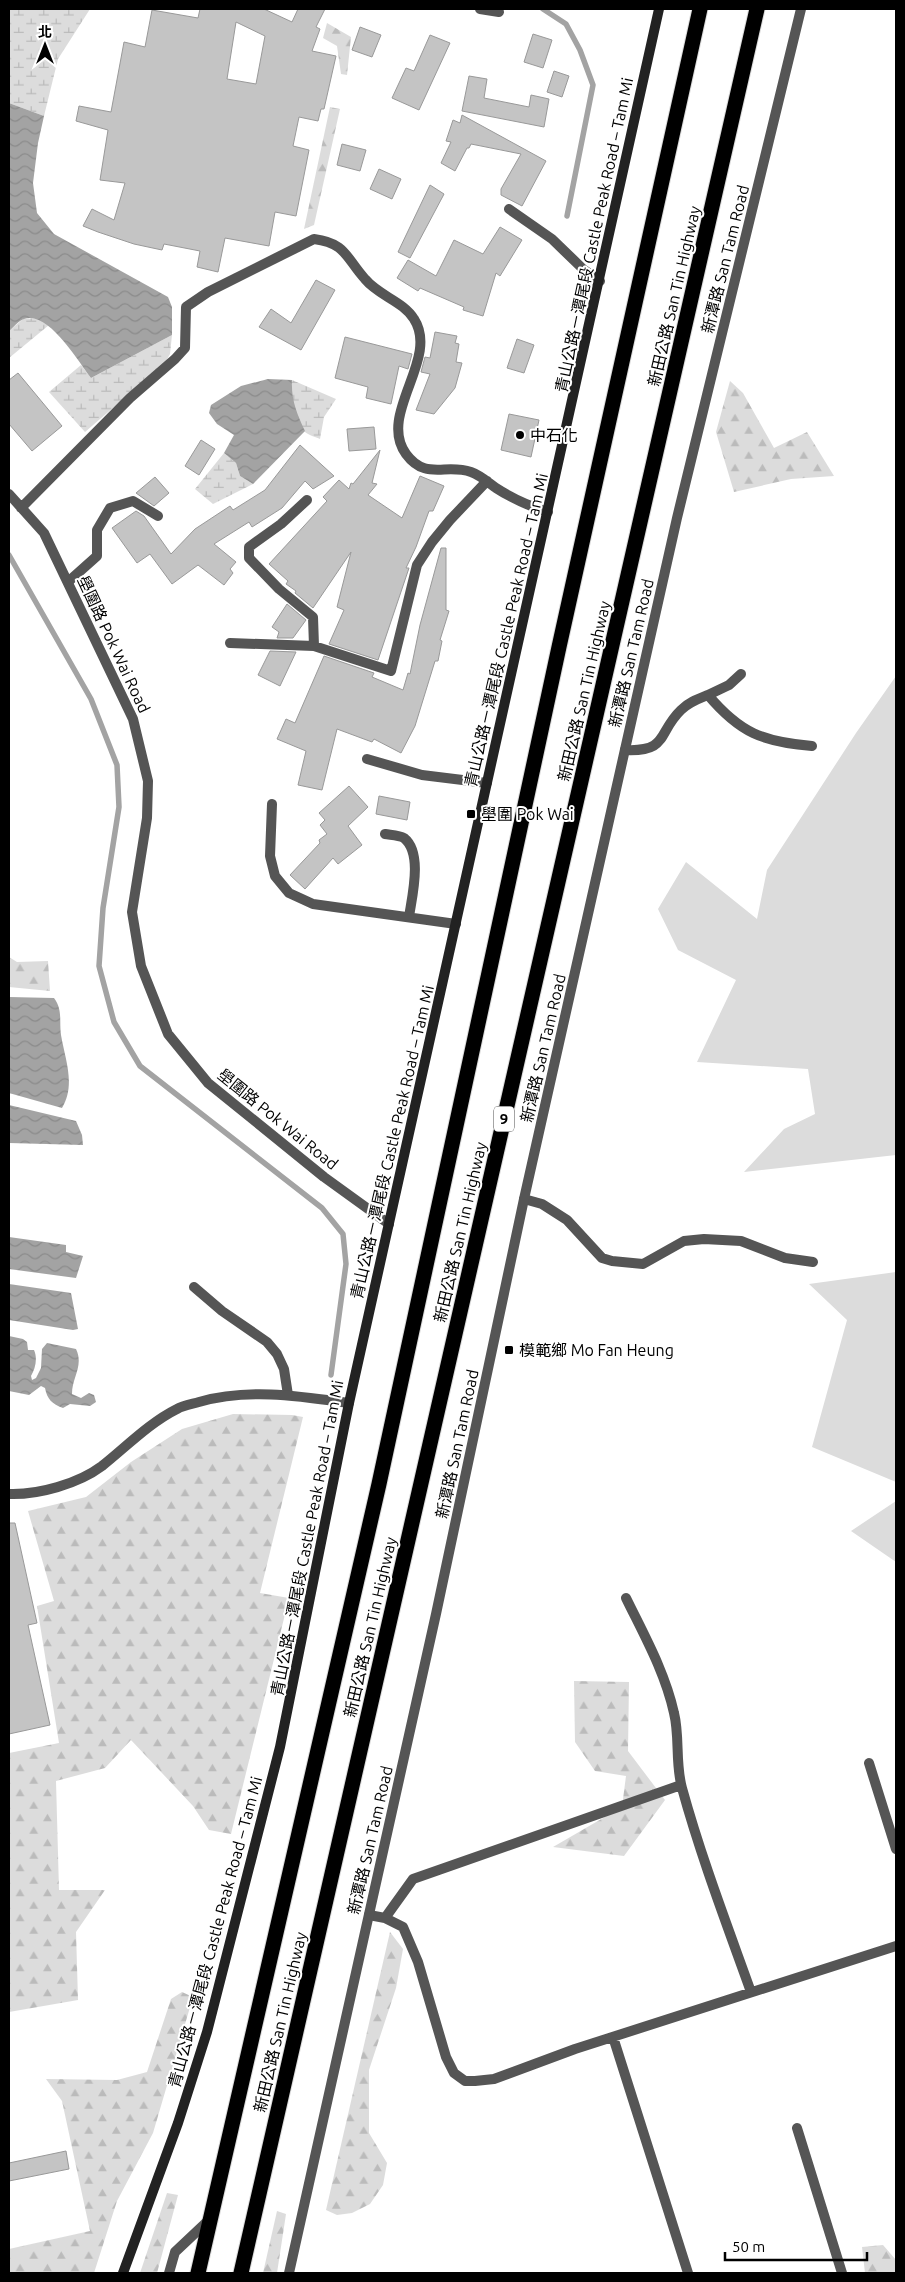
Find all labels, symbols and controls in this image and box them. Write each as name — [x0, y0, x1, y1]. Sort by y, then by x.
north arrow — [20, 20, 70, 70]
text: 北 — [38, 24, 52, 40]
street label: 青山公路－潭尾段 Castle Peak Road – Tam Mi — [552, 76, 636, 394]
street label: 新潭路 San Tam Road — [698, 183, 752, 335]
street label: 新田公路 San Tin Highway — [644, 204, 704, 388]
place label: 中石化 — [530, 426, 578, 444]
marker: 中石化 — [514, 429, 526, 441]
street label: 青山公路－潭尾段 Castle Peak Road – Tam Mi — [461, 471, 551, 789]
street label: 壆圍路 Pok Wai Road — [74, 573, 154, 715]
street label: 新潭路 San Tam Road — [605, 577, 657, 729]
street label: 新田公路 San Tin Highway — [554, 599, 614, 783]
place label: 壆圍 Pok Wai — [481, 805, 574, 823]
marker: 壆圍 Pok Wai — [465, 808, 477, 820]
street label: 新潭路 San Tam Road — [517, 972, 569, 1124]
street label: 青山公路－潭尾段 Castle Peak Road – Tam Mi — [347, 983, 437, 1301]
street label: 壆圍路 Pok Wai Road — [214, 1065, 342, 1173]
road number: 9 — [494, 1106, 514, 1132]
street label: 新田公路 San Tin Highway — [430, 1140, 490, 1324]
place label: 模範鄉 Mo Fan Heung — [519, 1341, 674, 1359]
marker: 模範鄉 Mo Fan Heung — [503, 1344, 515, 1356]
street label: 新潭路 San Tam Road — [432, 1368, 482, 1520]
street label: 青山公路－潭尾段 Castle Peak Road – Tam Mi — [267, 1378, 347, 1698]
street label: 新田公路 San Tin Highway — [340, 1535, 400, 1719]
street label: 新潭路 San Tam Road — [344, 1764, 396, 1916]
street label: 青山公路－潭尾段 Castle Peak Road – Tam Mi — [165, 1774, 265, 2090]
street label: 新田公路 San Tin Highway — [250, 1930, 310, 2114]
scale bar — [725, 2230, 868, 2262]
text: 50 m — [732, 2238, 765, 2255]

